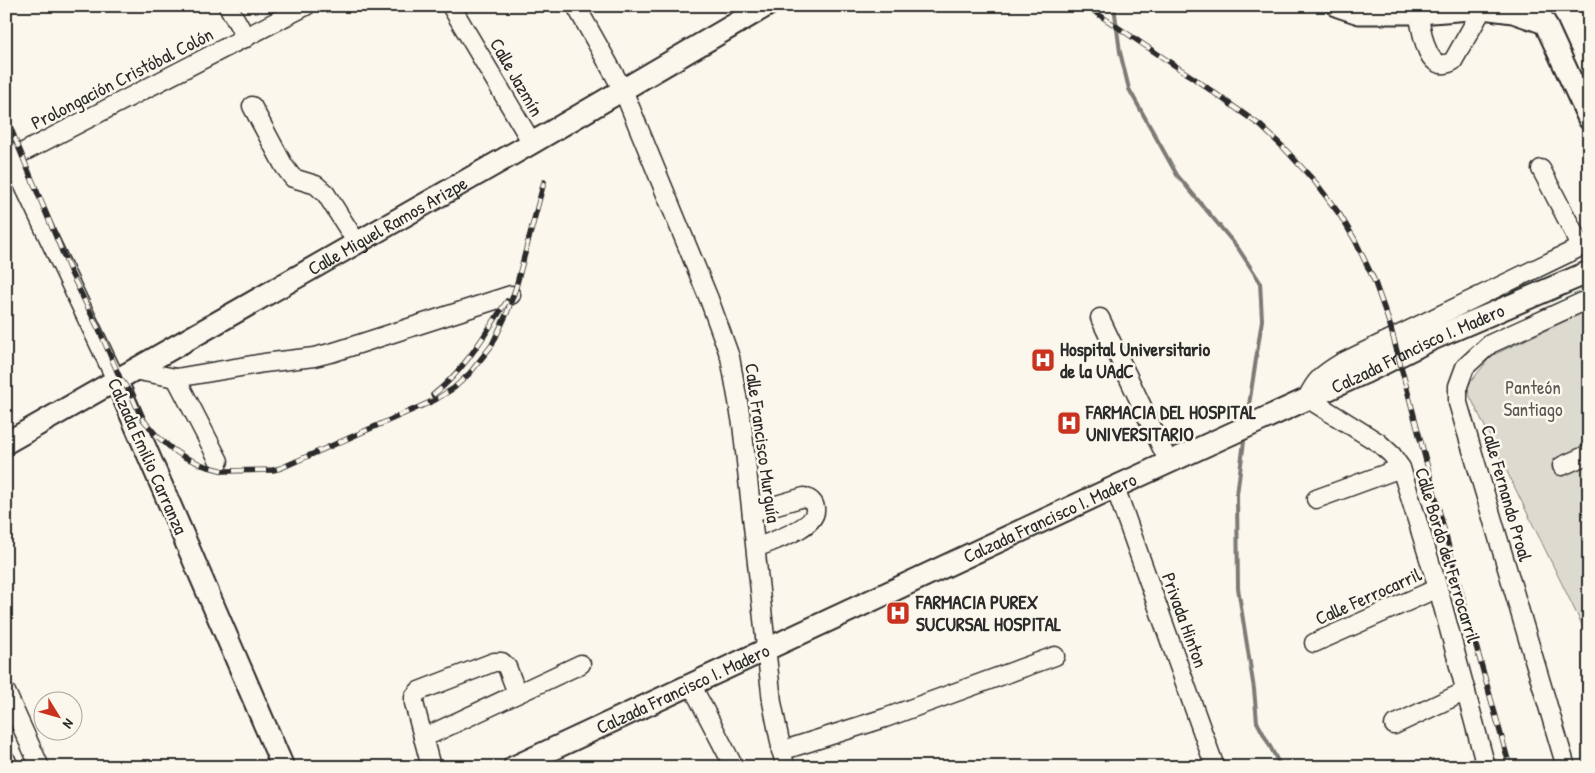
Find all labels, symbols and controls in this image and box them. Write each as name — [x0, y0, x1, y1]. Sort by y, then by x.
street label: Prolongación Cristóbal Colón — [26, 21, 218, 135]
street label: Calle Jazmín — [484, 33, 550, 121]
street label: Calle Miguel Ramos Arizpe — [303, 169, 472, 281]
street label: Calzada Francisco I. Madero — [1327, 297, 1509, 399]
place label: Hospital Universitario de la UAdC — [1060, 336, 1211, 384]
hospital icon: Hospital Universitario de la UAdC — [1030, 347, 1056, 373]
street label: Calle Francisco Murguía — [739, 362, 787, 525]
street label: Calzada Emilio Carranza — [102, 374, 194, 539]
park label: Panteón Santiago — [1503, 374, 1563, 422]
place label: FARMACIA DEL HOSPITAL UNIVERSITARIO — [1085, 399, 1256, 447]
hospital icon: FARMACIA DEL HOSPITAL UNIVERSITARIO — [1056, 410, 1082, 436]
street label: Calle Fernando Proal — [1475, 422, 1539, 565]
street label: Calle Bordo del Ferrocarril — [1409, 464, 1487, 647]
street label: Calzada Francisco I. Madero — [959, 466, 1141, 569]
street label: Calle Ferrocarril — [1311, 561, 1426, 631]
street label: Privada Hinton — [1156, 569, 1214, 671]
place label: FARMACIA PUREX SUCURSAL HOSPITAL — [915, 589, 1061, 637]
hospital icon: FARMACIA PUREX SUCURSAL HOSPITAL — [885, 600, 911, 626]
street label: Calzada Francisco I. Madero — [592, 637, 774, 740]
north arrow — [32, 690, 82, 740]
text: N — [59, 715, 79, 733]

